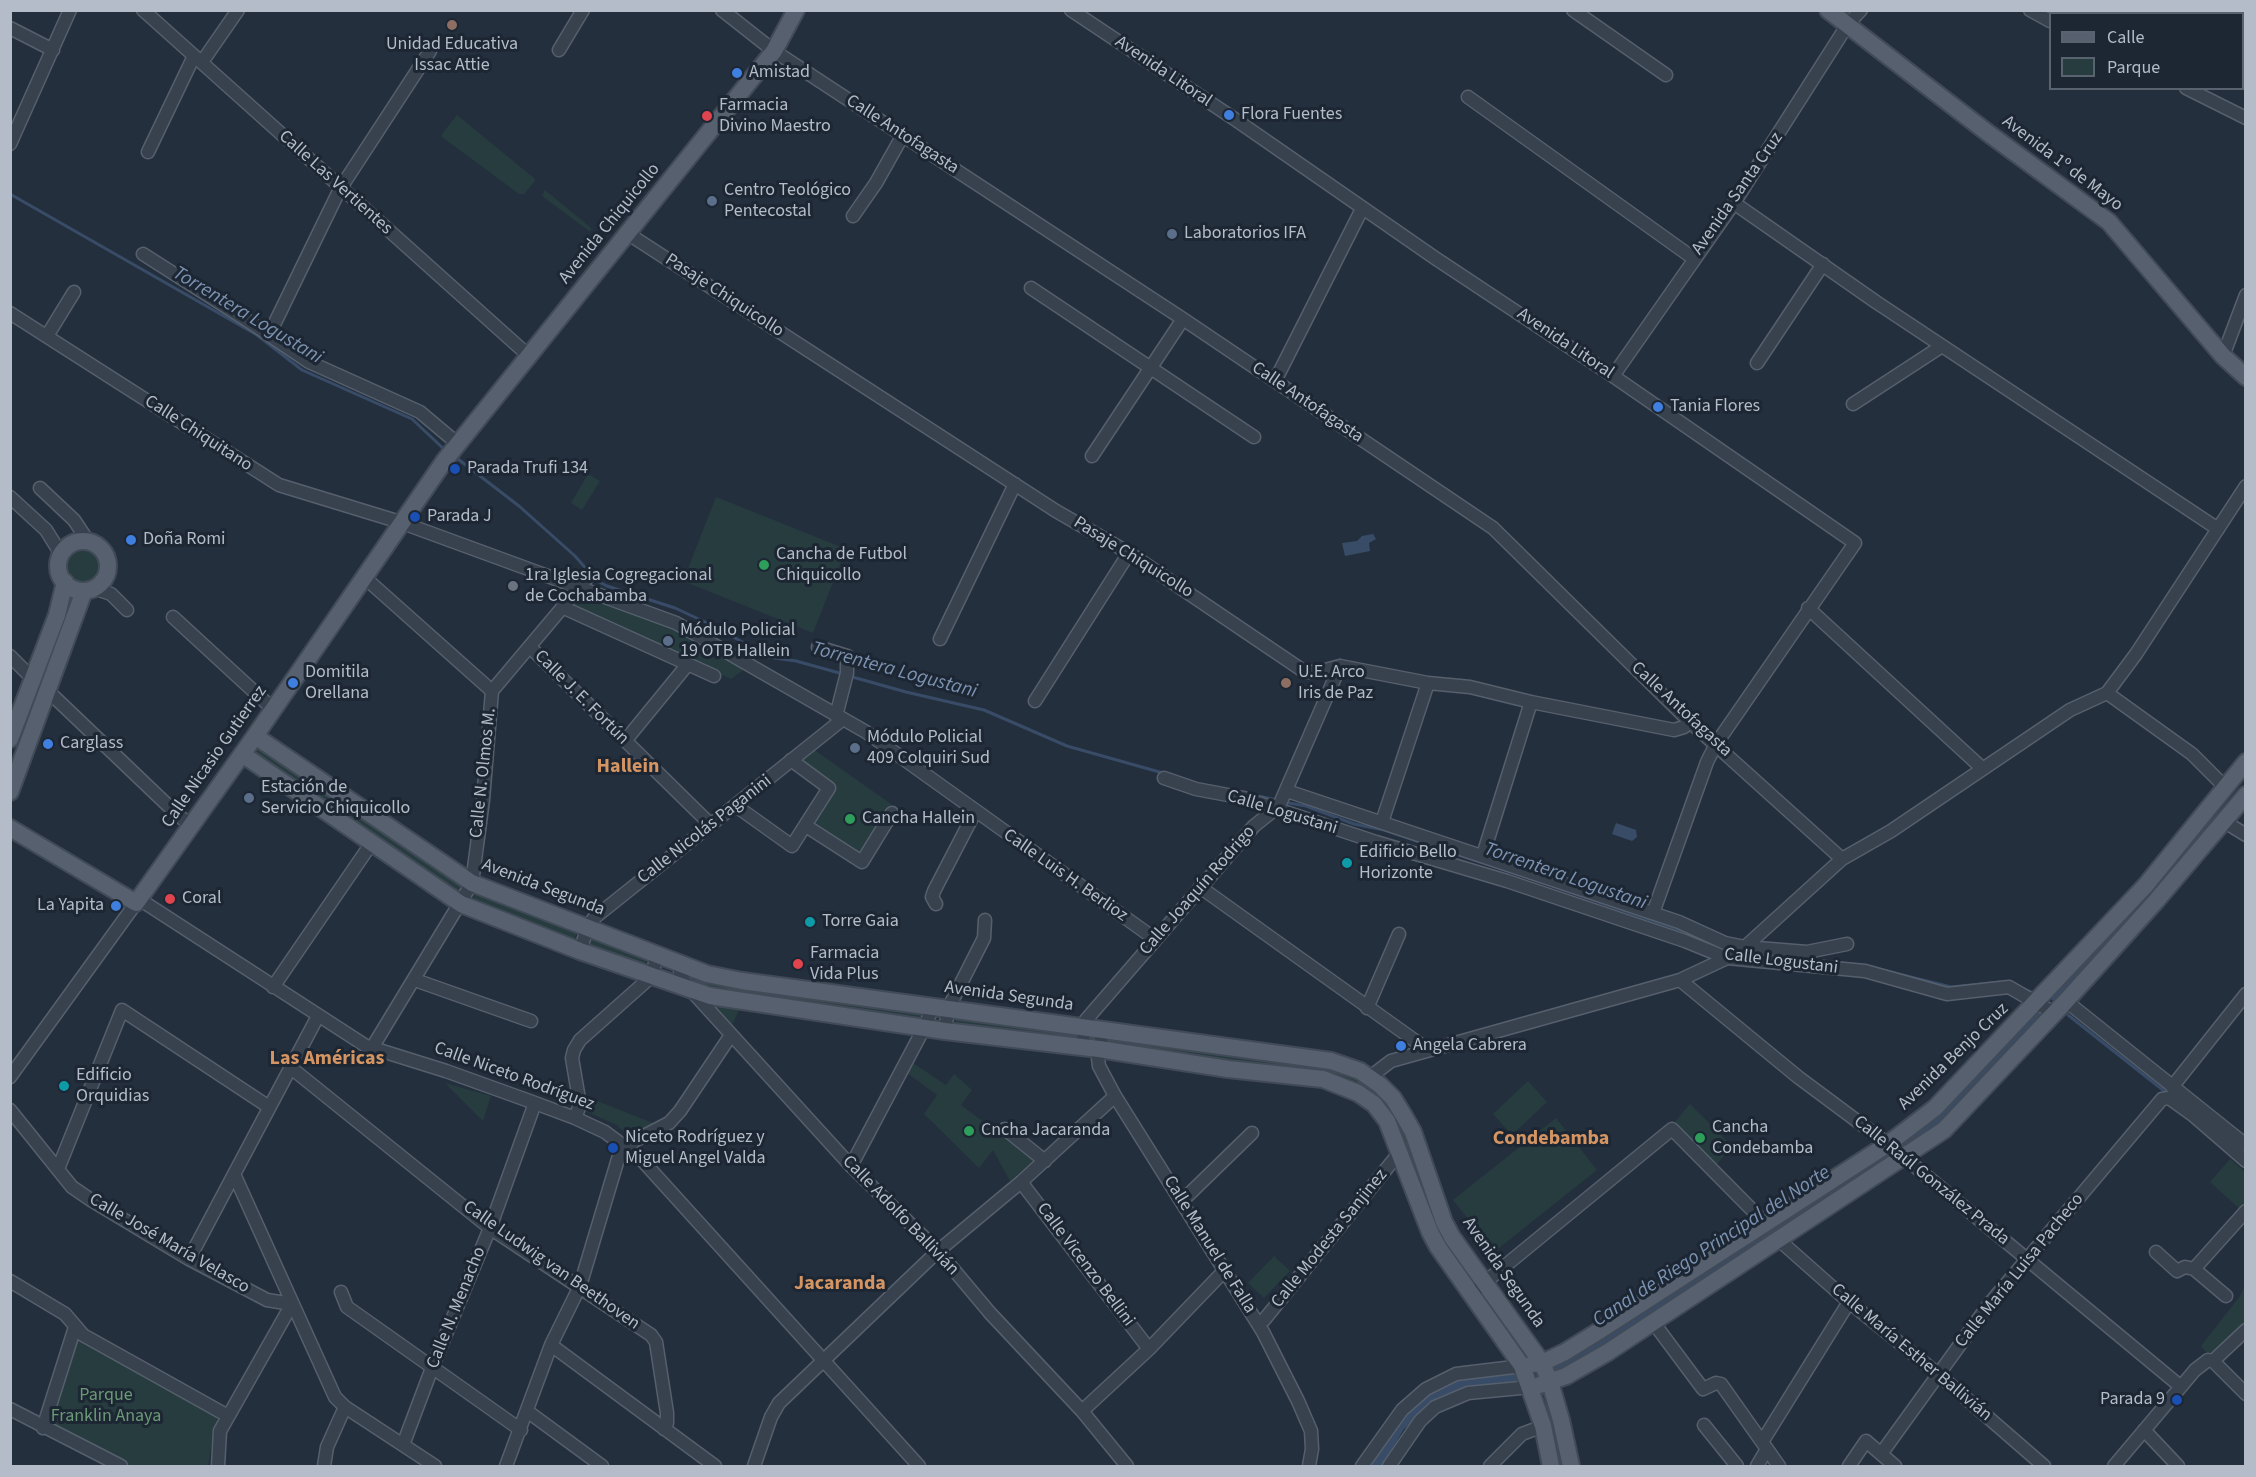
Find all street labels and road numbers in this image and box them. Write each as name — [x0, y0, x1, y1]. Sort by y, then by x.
street label: Avenida Litoral — [1110, 32, 1216, 112]
street label: Calle Antofagasta — [842, 91, 962, 179]
street label: Avenida 1º de Mayo — [1997, 112, 2127, 216]
street label: Calle Las Vertientes — [274, 126, 396, 240]
street label: Avenida Santa Cruz — [1688, 129, 1788, 259]
street label: Avenida Chiquicollo — [555, 159, 665, 289]
street label: Pasaje Chiquicollo — [661, 250, 787, 342]
street label: Avenida Litoral — [1512, 304, 1618, 384]
street label: Calle Antofagasta — [1247, 358, 1367, 448]
street label: Calle Chiquitano — [140, 391, 256, 477]
street label: Pasaje Chiquicollo — [1069, 512, 1197, 604]
street label: Calle J. E. Fortún — [529, 646, 633, 750]
street label: Calle Antofagasta — [1626, 658, 1736, 762]
street label: Calle Nicasio Gutierrez — [158, 682, 272, 832]
street label: Calle N. Olmos M. — [466, 707, 502, 839]
street label: Calle Nicolás Paganini — [634, 771, 776, 889]
street label: Calle Logustani — [1224, 786, 1340, 840]
street label: Calle Joaquín Rodrigo — [1136, 822, 1260, 960]
street label: Calle Luis H. Berlioz — [999, 825, 1131, 927]
street label: Avenida Segunda — [478, 855, 608, 921]
street label: Calle Logustani — [1723, 944, 1839, 980]
street label: Avenida Segunda — [943, 977, 1075, 1017]
street label: Avenida Benjo Cruz — [1894, 999, 2014, 1115]
street label: Calle Niceto Rodríguez — [431, 1038, 597, 1116]
street label: Calle Raúl González Prada — [1849, 1111, 2013, 1251]
street label: Calle Adolfo Ballivián — [837, 1151, 963, 1281]
street label: Calle Modesta Sanjinez — [1267, 1165, 1393, 1313]
street label: Calle Manuel de Falla — [1158, 1172, 1260, 1318]
street label: Calle José María Velasco — [85, 1189, 253, 1299]
street label: Calle María Luisa Pacheco — [1951, 1189, 2089, 1353]
street label: Calle Ludwig van Beethoven — [458, 1197, 644, 1335]
street label: Calle Vicenzo Bellini — [1031, 1199, 1139, 1331]
street label: Avenida Segunda — [1457, 1214, 1549, 1332]
street label: Calle N. Menacho — [423, 1244, 491, 1372]
street label: Calle María Esther Ballivián — [1826, 1280, 1996, 1426]

